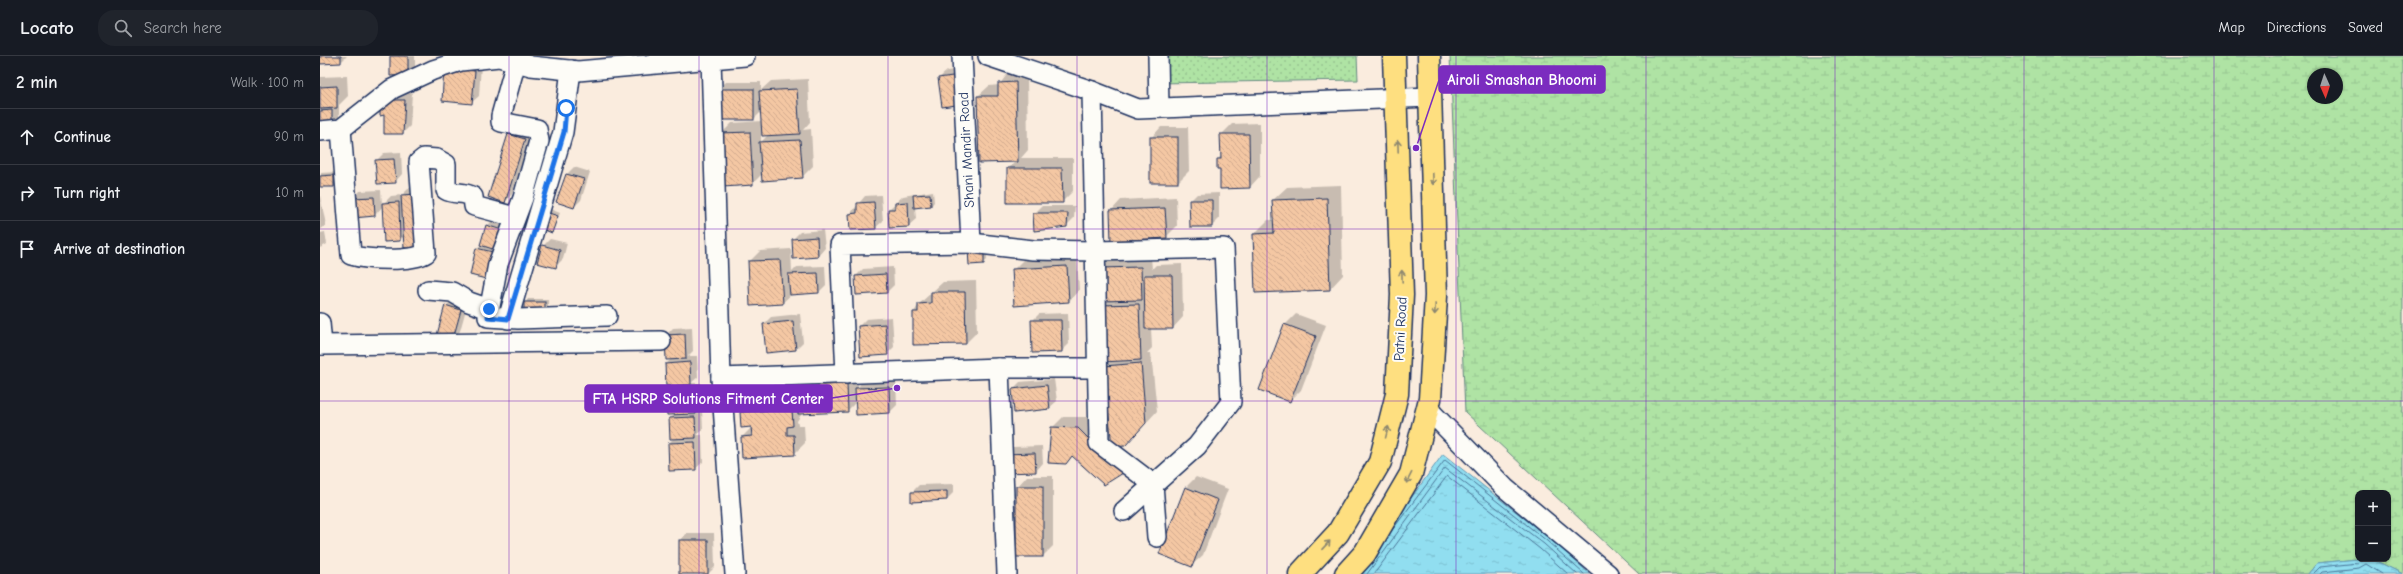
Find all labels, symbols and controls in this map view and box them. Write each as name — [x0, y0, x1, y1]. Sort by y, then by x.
search box — [98, 10, 378, 46]
text: Locato — [20, 17, 74, 39]
icon: search — [112, 17, 134, 39]
text: Search here — [144, 19, 222, 37]
text: Map — [2218, 19, 2245, 36]
text: Directions — [2267, 19, 2326, 36]
text: Saved — [2348, 19, 2383, 36]
callout: Airoli Smashan Bhoomi — [1439, 66, 1605, 93]
north arrow — [2307, 68, 2343, 104]
text: Airoli Smashan Bhoomi — [1447, 71, 1597, 89]
text: 2 min — [16, 73, 57, 92]
text: Walk · 100 m — [231, 75, 304, 90]
street label: Shani Mandir Road — [955, 92, 978, 208]
route start — [557, 99, 575, 117]
icon: ahead — [16, 126, 38, 148]
text: Continue — [54, 128, 111, 146]
text: 90 m — [274, 129, 304, 144]
one-way arrow — [1394, 140, 1401, 153]
one-way arrow — [1429, 172, 1436, 185]
icon: right — [16, 182, 38, 204]
text: Turn right — [54, 184, 120, 202]
text: 10 m — [276, 185, 304, 200]
icon: arrive — [16, 238, 38, 260]
text: Arrive at destination — [54, 240, 185, 258]
one-way arrow — [1398, 270, 1405, 283]
street label: Patni Road — [1390, 296, 1411, 362]
route end — [480, 300, 498, 318]
one-way arrow — [1432, 302, 1439, 315]
callout: FTA HSRP Solutions Fitment Center — [585, 385, 832, 412]
text: FTA HSRP Solutions Fitment Center — [592, 390, 824, 408]
one-way arrow — [1384, 426, 1391, 439]
one-way arrow — [1405, 471, 1412, 483]
map controls — [2355, 490, 2391, 562]
button: + — [2355, 490, 2391, 526]
button: − — [2355, 526, 2391, 562]
one-way arrow — [1322, 540, 1331, 550]

